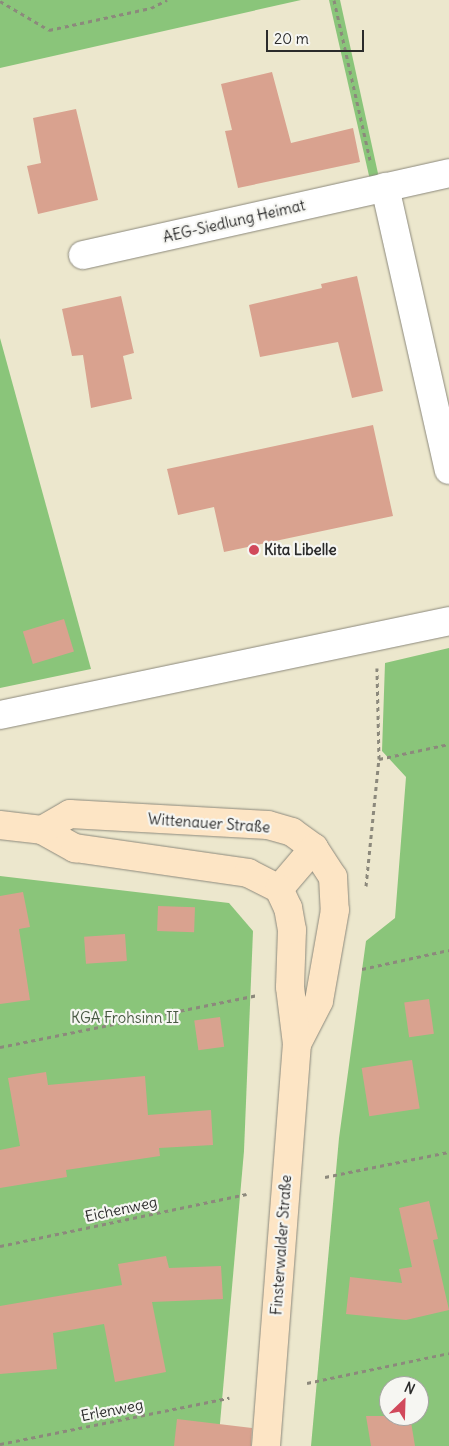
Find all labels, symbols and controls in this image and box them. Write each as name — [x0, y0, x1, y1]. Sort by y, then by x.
scale bar — [269, 20, 366, 52]
text: 20 m — [274, 29, 309, 48]
street label: AEG-Siedlung Heimat — [161, 196, 307, 246]
place label: Kita Libelle — [264, 541, 337, 559]
marker: Kita Libelle — [248, 544, 260, 556]
street label: Wittenauer Straße — [147, 810, 271, 836]
park label: KGA Frohsinn II — [71, 1009, 179, 1027]
street label: Finsterwalder Straße — [267, 1174, 295, 1316]
street label: Eichenweg — [83, 1193, 159, 1225]
north arrow — [379, 1376, 429, 1426]
text: N — [402, 1378, 418, 1398]
street label: Erlenweg — [79, 1395, 145, 1425]

